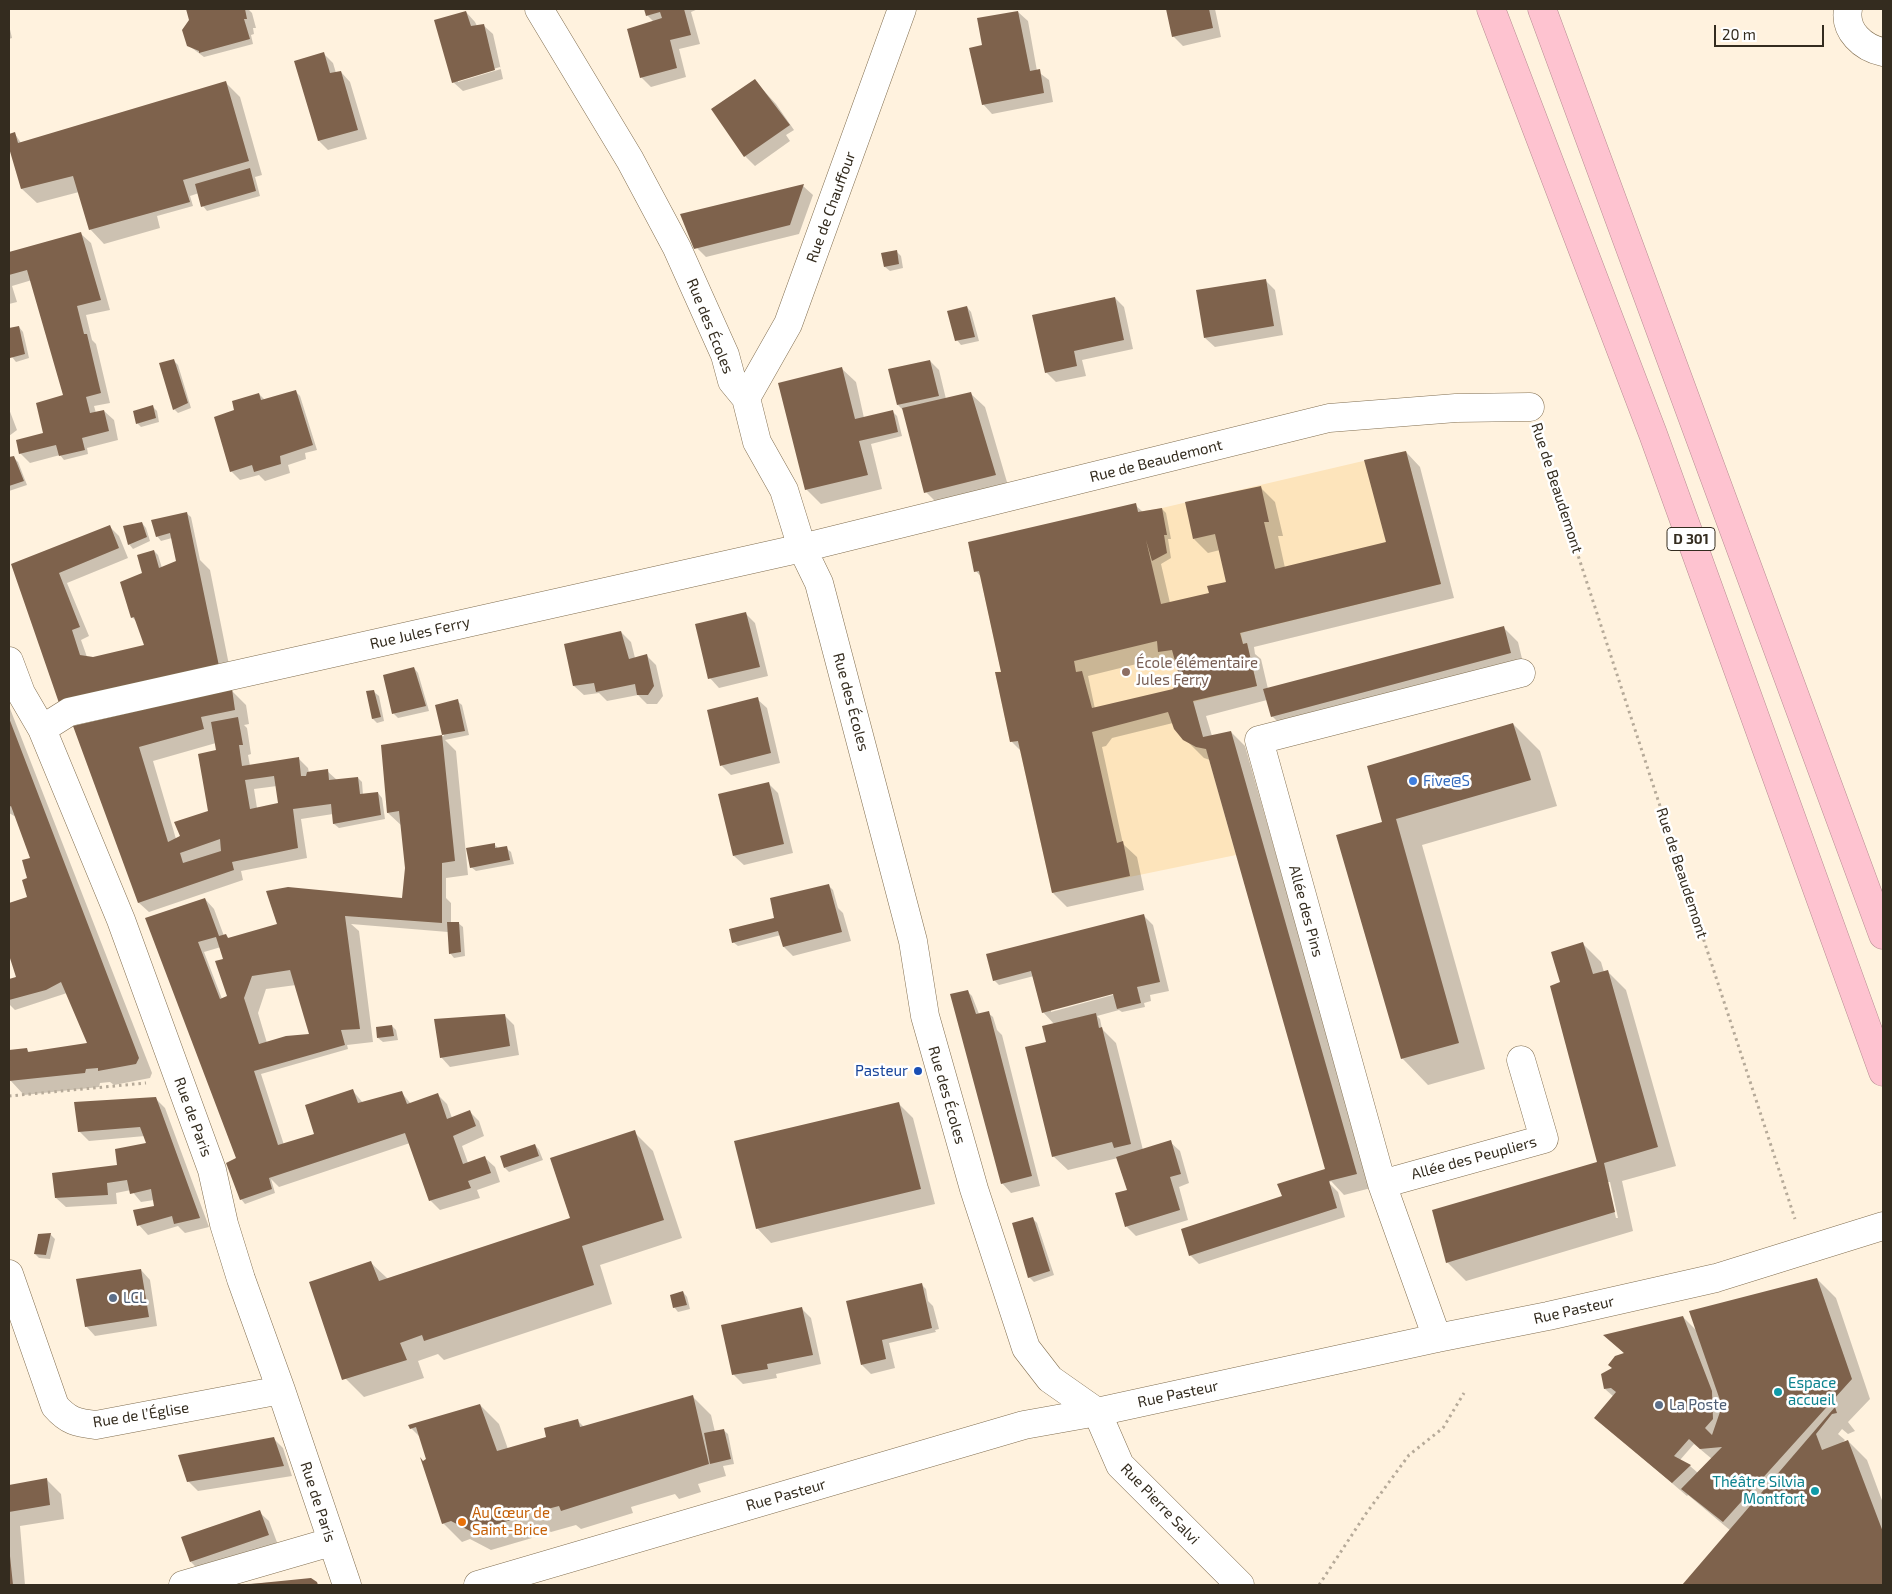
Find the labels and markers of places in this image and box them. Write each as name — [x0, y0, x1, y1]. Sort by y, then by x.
place label: École élémentaire Jules Ferry — [1136, 654, 1258, 689]
marker: École élémentaire Jules Ferry — [1120, 666, 1132, 678]
place label: Five@S — [1423, 772, 1470, 790]
marker: Five@S — [1407, 775, 1419, 787]
place label: Pasteur — [855, 1062, 908, 1080]
marker: Pasteur — [912, 1065, 924, 1077]
place label: LCL — [123, 1289, 147, 1307]
marker: LCL — [107, 1292, 119, 1304]
place label: Espace accueil — [1788, 1374, 1836, 1409]
marker: Espace accueil — [1772, 1386, 1784, 1398]
place label: La Poste — [1669, 1396, 1727, 1414]
marker: La Poste — [1653, 1399, 1665, 1411]
place label: Théâtre Silvia Montfort — [1712, 1473, 1805, 1508]
marker: Théâtre Silvia Montfort — [1809, 1485, 1821, 1497]
place label: Au Cœur de Saint-Brice — [472, 1504, 550, 1539]
marker: Au Cœur de Saint-Brice — [456, 1516, 468, 1528]

